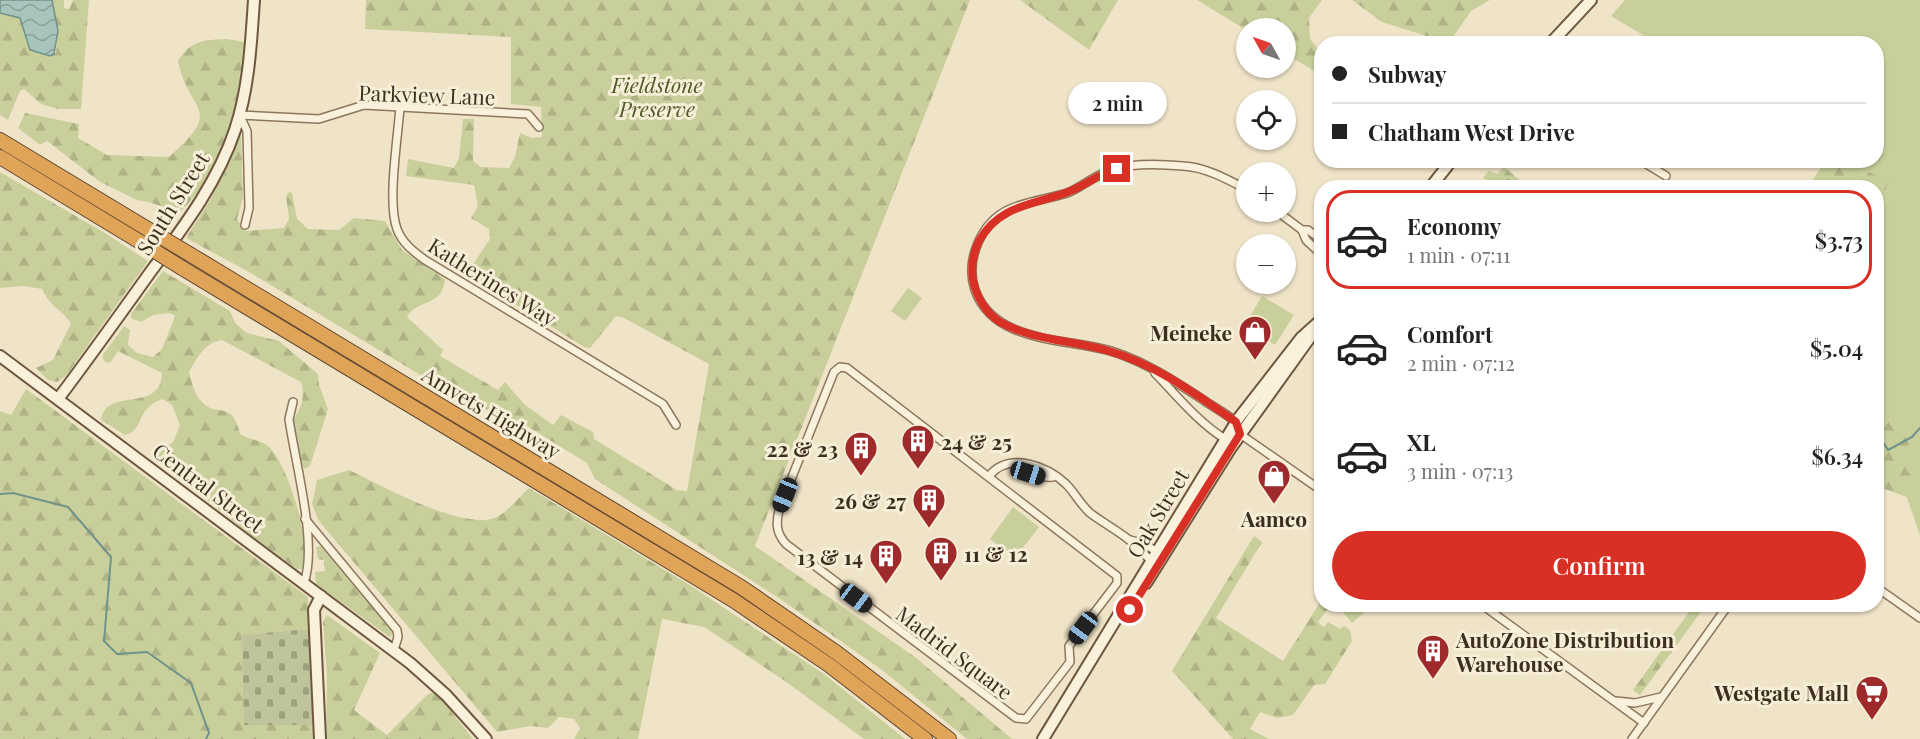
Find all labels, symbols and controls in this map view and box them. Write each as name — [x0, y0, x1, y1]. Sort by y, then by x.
north arrow — [1236, 18, 1296, 78]
map controls — [1236, 18, 1296, 294]
text: Subway — [1368, 59, 1446, 89]
park label: Fieldstone Preserve — [611, 70, 702, 122]
street label: Parkview Lane — [358, 78, 496, 110]
callout: 2 min — [1068, 82, 1166, 124]
text: 2 min — [1092, 89, 1143, 116]
button: locate — [1236, 90, 1296, 150]
text: Chatham West Drive — [1368, 117, 1575, 147]
street label: South Street — [129, 146, 215, 260]
route end — [1103, 155, 1130, 182]
button: + — [1236, 162, 1296, 222]
text: Economy — [1407, 211, 1501, 241]
icon: car — [1335, 213, 1389, 267]
text: $3.73 — [1815, 225, 1863, 255]
street label: Katherines Way — [424, 230, 563, 332]
button: − — [1236, 234, 1296, 294]
text: 1 min · 07:11 — [1407, 241, 1510, 268]
shop icon: Meineke — [1237, 314, 1273, 361]
place label: Meineke — [1150, 318, 1232, 346]
text: Comfort — [1407, 319, 1493, 349]
icon: car — [1335, 321, 1389, 375]
text: $5.04 — [1810, 333, 1863, 363]
text: 2 min · 07:12 — [1407, 349, 1515, 376]
street label: Amvets Highway — [417, 359, 567, 465]
building icon: 24 & 25 — [900, 423, 936, 470]
place label: 24 & 25 — [941, 427, 1012, 455]
text: XL — [1407, 427, 1436, 457]
icon: car — [1335, 429, 1389, 483]
building icon: 22 & 23 — [843, 430, 879, 477]
place label: 22 & 23 — [767, 434, 838, 462]
street label: Central Street — [148, 436, 271, 538]
text: $6.34 — [1812, 441, 1863, 471]
text: 3 min · 07:13 — [1407, 457, 1513, 484]
shop icon: Aamco — [1256, 458, 1292, 505]
car — [1008, 459, 1048, 487]
street label: Oak Street — [1120, 463, 1195, 563]
car — [770, 475, 800, 515]
building icon: 26 & 27 — [911, 482, 947, 529]
place label: 26 & 27 — [834, 486, 906, 514]
place label: Aamco — [1240, 504, 1307, 532]
button: Confirm — [1332, 531, 1866, 600]
building icon: 11 & 12 — [923, 535, 959, 582]
building icon: 13 & 14 — [868, 538, 904, 585]
place label: 11 & 12 — [964, 539, 1028, 567]
place label: 13 & 14 — [797, 542, 863, 570]
car — [836, 580, 876, 616]
route start — [1116, 596, 1143, 623]
street label: Madrid Square — [891, 599, 1019, 705]
car — [1065, 608, 1101, 648]
place label: AutoZone Distribution Warehouse — [1455, 625, 1674, 677]
building icon: AutoZone Distribution Warehouse — [1415, 633, 1451, 680]
supermarket icon: Westgate Mall — [1854, 674, 1890, 721]
place label: Westgate Mall — [1713, 678, 1849, 706]

